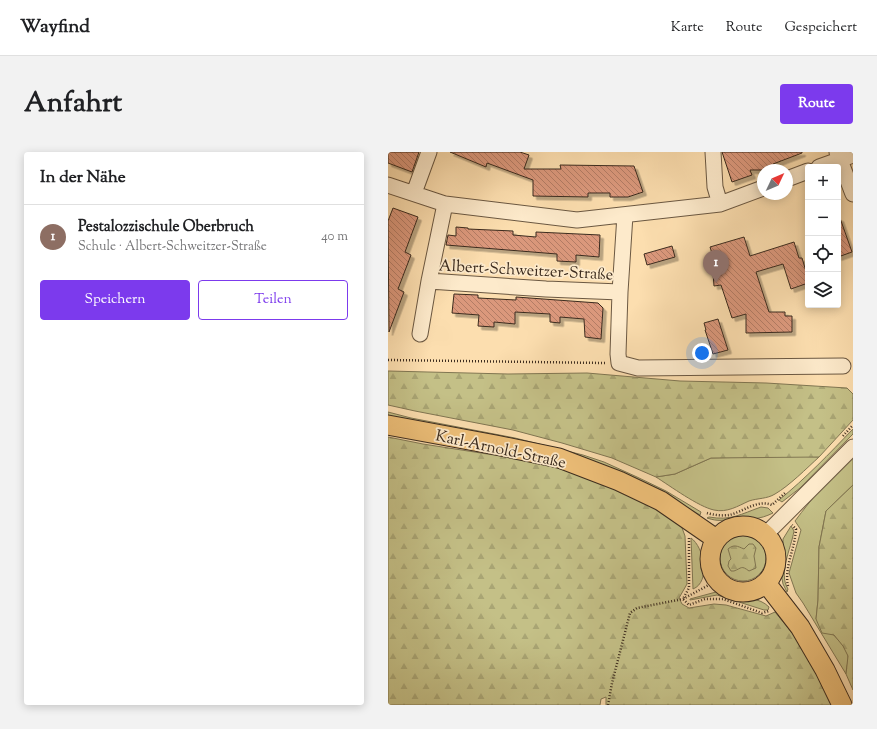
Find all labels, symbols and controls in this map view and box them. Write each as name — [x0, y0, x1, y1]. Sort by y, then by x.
text: Wayfind — [20, 14, 90, 41]
text: Karte — [671, 18, 704, 38]
text: Route — [726, 18, 762, 38]
text: Gespeichert — [784, 18, 857, 38]
text: Anfahrt — [24, 84, 122, 124]
button: Route — [780, 84, 853, 124]
north arrow — [757, 164, 793, 200]
map controls — [805, 164, 841, 308]
button: + — [805, 164, 841, 200]
text: In der Nähe — [40, 166, 126, 190]
button: − — [805, 200, 841, 236]
text: Pestalozzischule Oberbruch — [78, 217, 254, 238]
text: 1 — [51, 228, 55, 246]
text: 40 m — [321, 228, 348, 246]
button: locate — [805, 236, 841, 272]
text: Schule · Albert-Schweitzer-Straße — [78, 238, 267, 256]
pin: 1 — [703, 250, 729, 283]
street label: Albert-Schweitzer-Straße — [438, 255, 614, 288]
button: layers — [805, 272, 841, 308]
button: Speichern — [40, 280, 190, 320]
button: Teilen — [198, 280, 348, 320]
your location — [692, 343, 712, 363]
street label: Karl-Arnold-Straße — [433, 425, 568, 476]

